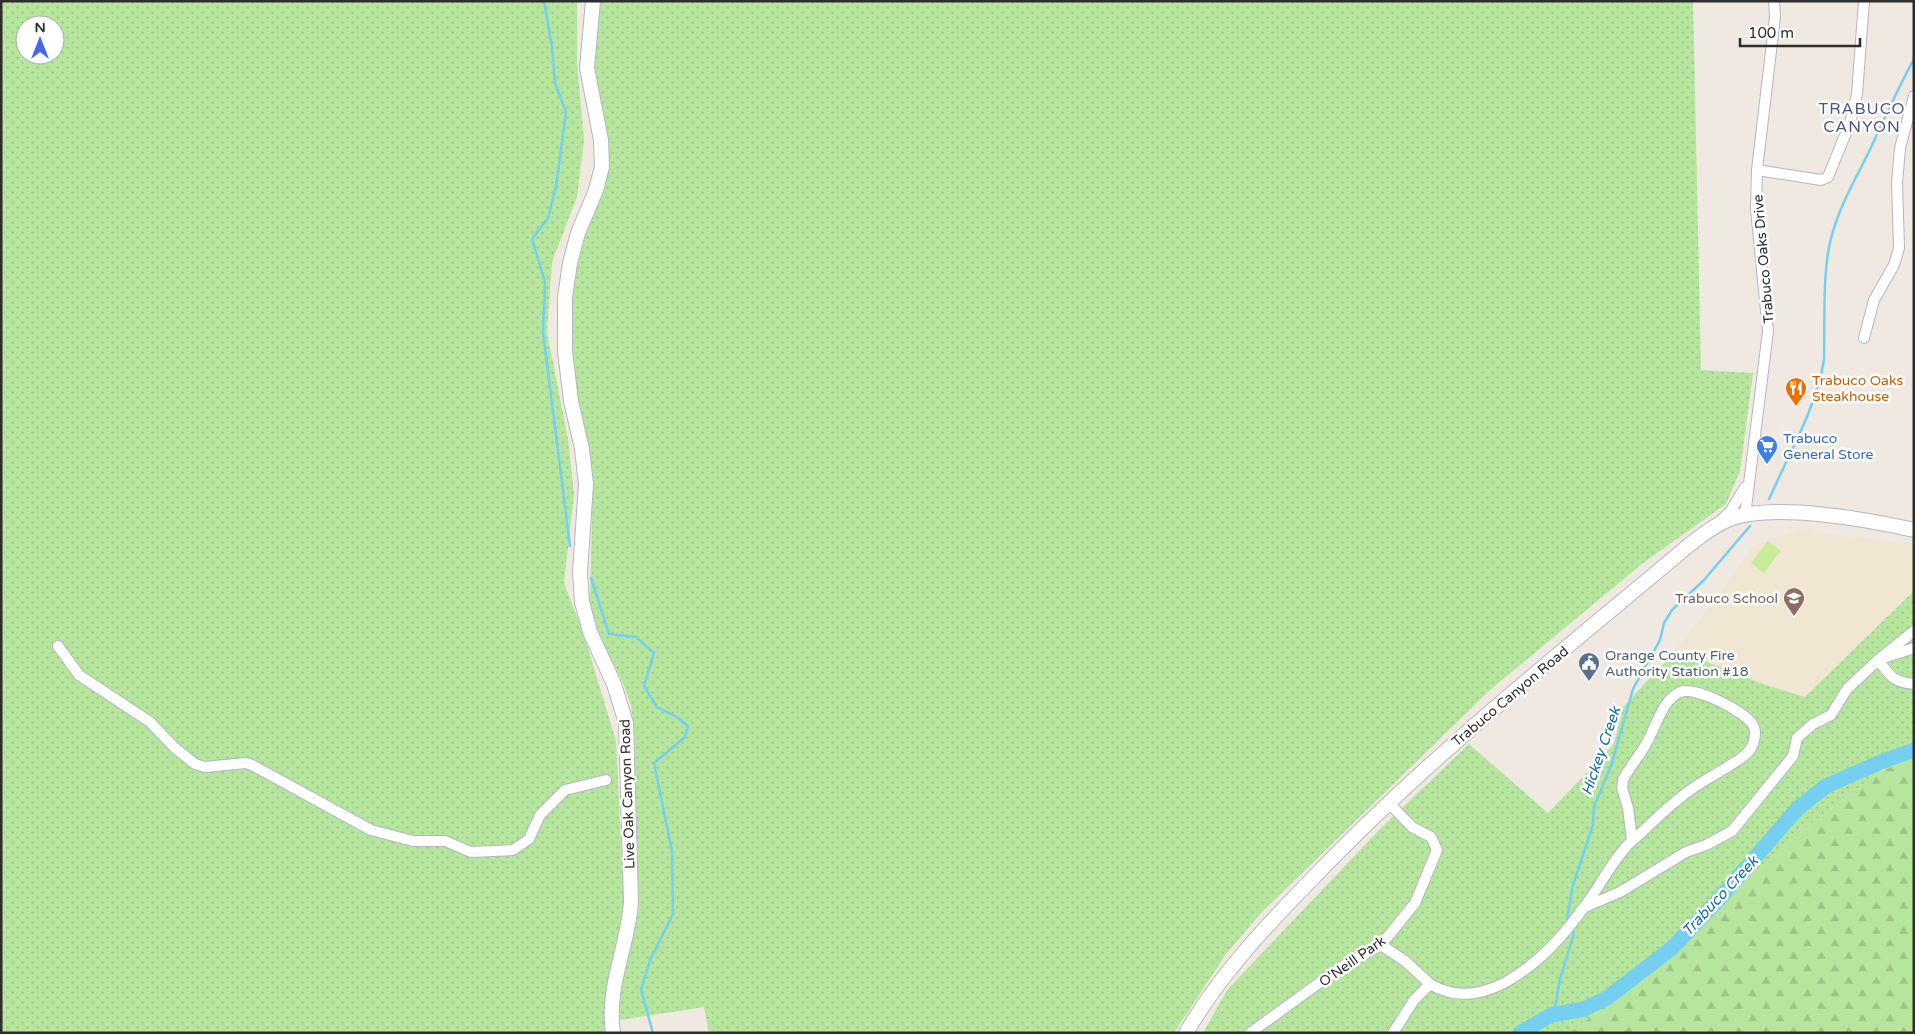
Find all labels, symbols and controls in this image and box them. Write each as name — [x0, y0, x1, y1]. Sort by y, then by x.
north arrow — [15, 15, 65, 65]
scale bar — [1740, 15, 1860, 47]
text: N — [34, 19, 46, 36]
text: 100 m — [1748, 24, 1794, 42]
district label: TRABUCO CANYON — [1818, 99, 1906, 137]
street label: Trabuco Oaks Drive — [1749, 194, 1778, 324]
place label: Trabuco Oaks Steakhouse — [1812, 372, 1903, 405]
restaurant icon: Trabuco Oaks Steakhouse — [1784, 376, 1808, 407]
place label: Trabuco General Store — [1783, 430, 1874, 463]
supermarket icon: Trabuco General Store — [1755, 434, 1779, 465]
school or university icon: Trabuco School — [1782, 586, 1806, 617]
place label: Trabuco School — [1675, 590, 1778, 607]
street label: Trabuco Canyon Road — [1449, 643, 1572, 750]
place label: Orange County Fire Authority Station #18 — [1605, 647, 1749, 680]
public building icon: Orange County Fire Authority Station #18 — [1577, 651, 1601, 682]
water label: Hickey Creek — [1577, 703, 1625, 798]
street label: Live Oak Canyon Road — [616, 719, 639, 869]
water label: Trabuco Creek — [1678, 851, 1763, 940]
street label: O'Neill Park — [1316, 932, 1389, 991]

